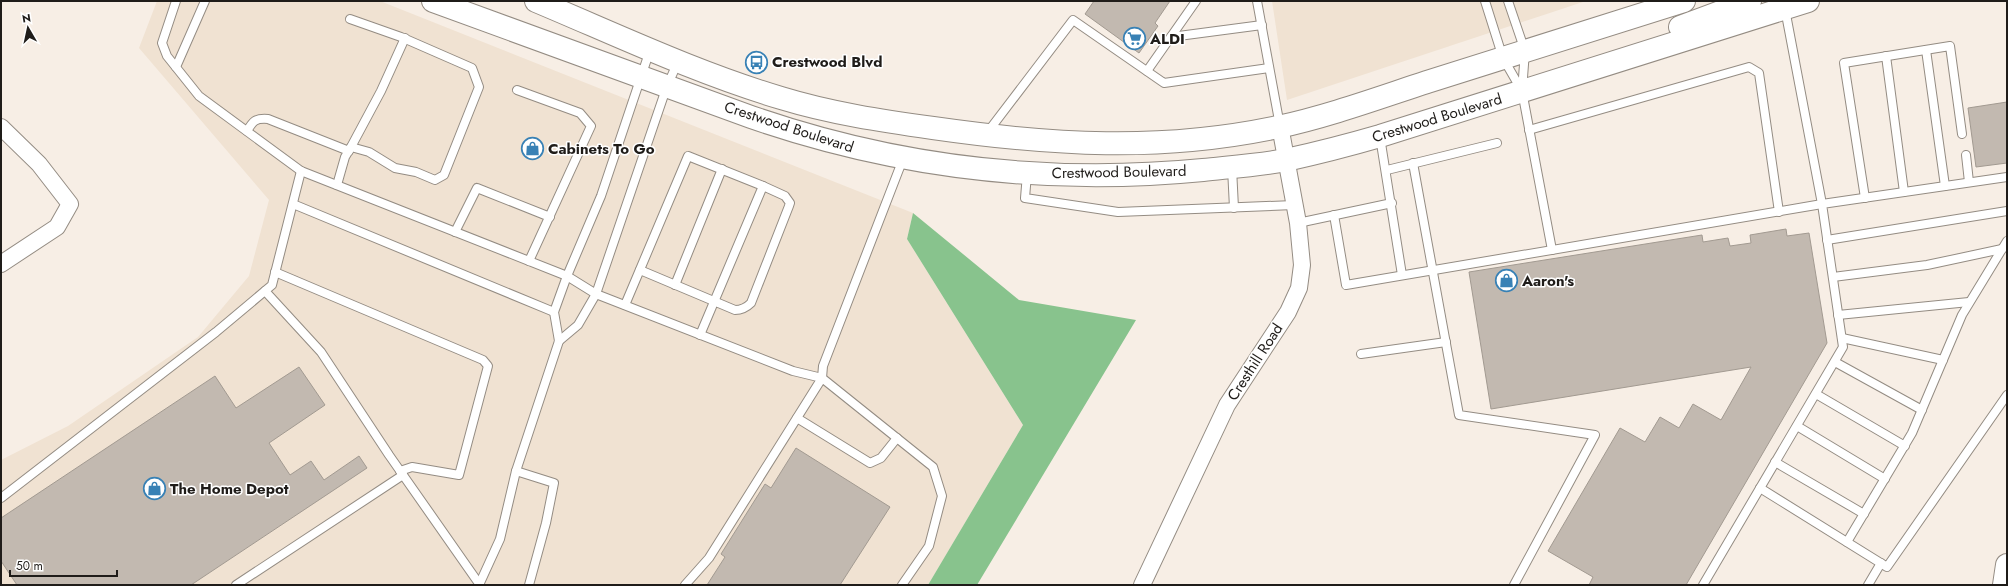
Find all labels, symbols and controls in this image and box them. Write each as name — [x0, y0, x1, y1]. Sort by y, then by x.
north arrow — [8, 8, 48, 48]
text: N — [21, 10, 32, 27]
supermarket icon: ALDI — [1122, 26, 1148, 52]
place label: ALDI — [1149, 28, 1185, 50]
bus stop icon: Crestwood Blvd — [743, 49, 769, 75]
place label: Crestwood Blvd — [772, 51, 882, 73]
street label: Crestwood Boulevard — [1369, 88, 1505, 148]
street label: Crestwood Boulevard — [721, 96, 857, 158]
shop icon: Cabinets To Go — [519, 136, 545, 162]
place label: Cabinets To Go — [548, 138, 655, 160]
street label: Crestwood Boulevard — [1051, 160, 1187, 184]
shop icon: Aaron's — [1493, 268, 1519, 294]
place label: Aaron's — [1521, 270, 1574, 292]
street label: Cresthill Road — [1222, 319, 1288, 405]
shop icon: The Home Depot — [141, 476, 167, 502]
place label: The Home Depot — [170, 478, 289, 500]
scale bar — [10, 552, 117, 578]
text: 50 m — [16, 557, 43, 575]

